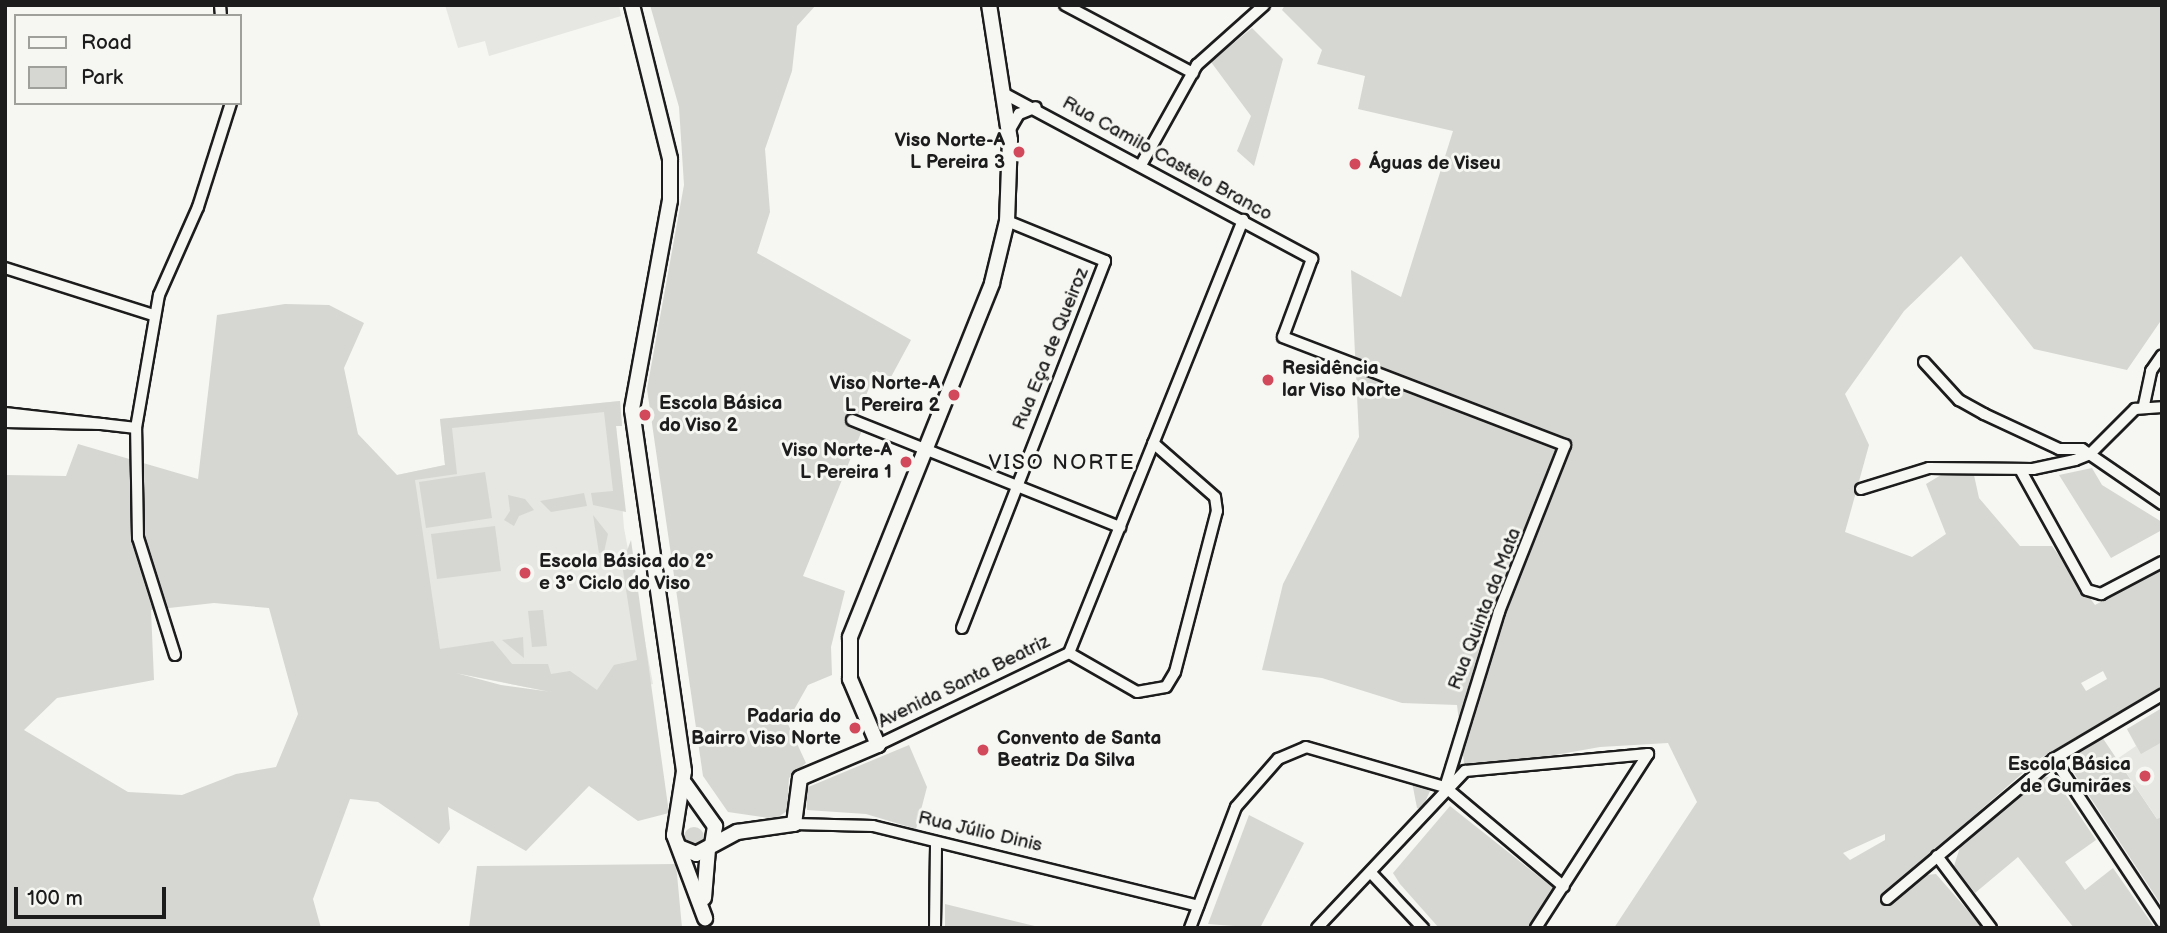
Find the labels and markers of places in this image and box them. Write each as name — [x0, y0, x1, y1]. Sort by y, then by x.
place label: Viso Norte-A L Pereira 3 — [894, 130, 1005, 174]
marker: Viso Norte-A L Pereira 3 — [1011, 144, 1027, 160]
place label: Águas de Viseu — [1369, 153, 1502, 175]
marker: Águas de Viseu — [1347, 156, 1363, 172]
place label: Residência lar Viso Norte — [1282, 358, 1402, 402]
marker: Residência lar Viso Norte — [1260, 372, 1276, 388]
place label: Viso Norte-A L Pereira 2 — [829, 373, 940, 417]
marker: Viso Norte-A L Pereira 2 — [946, 387, 962, 403]
place label: Escola Básica do Viso 2 — [659, 393, 782, 437]
marker: Escola Básica do Viso 2 — [637, 407, 653, 423]
place label: Viso Norte-A L Pereira 1 — [781, 440, 892, 484]
marker: Viso Norte-A L Pereira 1 — [898, 454, 914, 470]
place label: Escola Básica do 2º e 3º Ciclo do Viso — [539, 551, 713, 595]
marker: Escola Básica do 2º e 3º Ciclo do Viso — [517, 565, 533, 581]
place label: Padaria do Bairro Viso Norte — [690, 706, 841, 750]
marker: Padaria do Bairro Viso Norte — [847, 720, 863, 736]
place label: Convento de Santa Beatriz Da Silva — [997, 728, 1161, 772]
marker: Convento de Santa Beatriz Da Silva — [975, 742, 991, 758]
place label: Escola Básica de Gumirães — [2008, 754, 2131, 798]
marker: Escola Básica de Gumirães — [2137, 768, 2153, 784]

